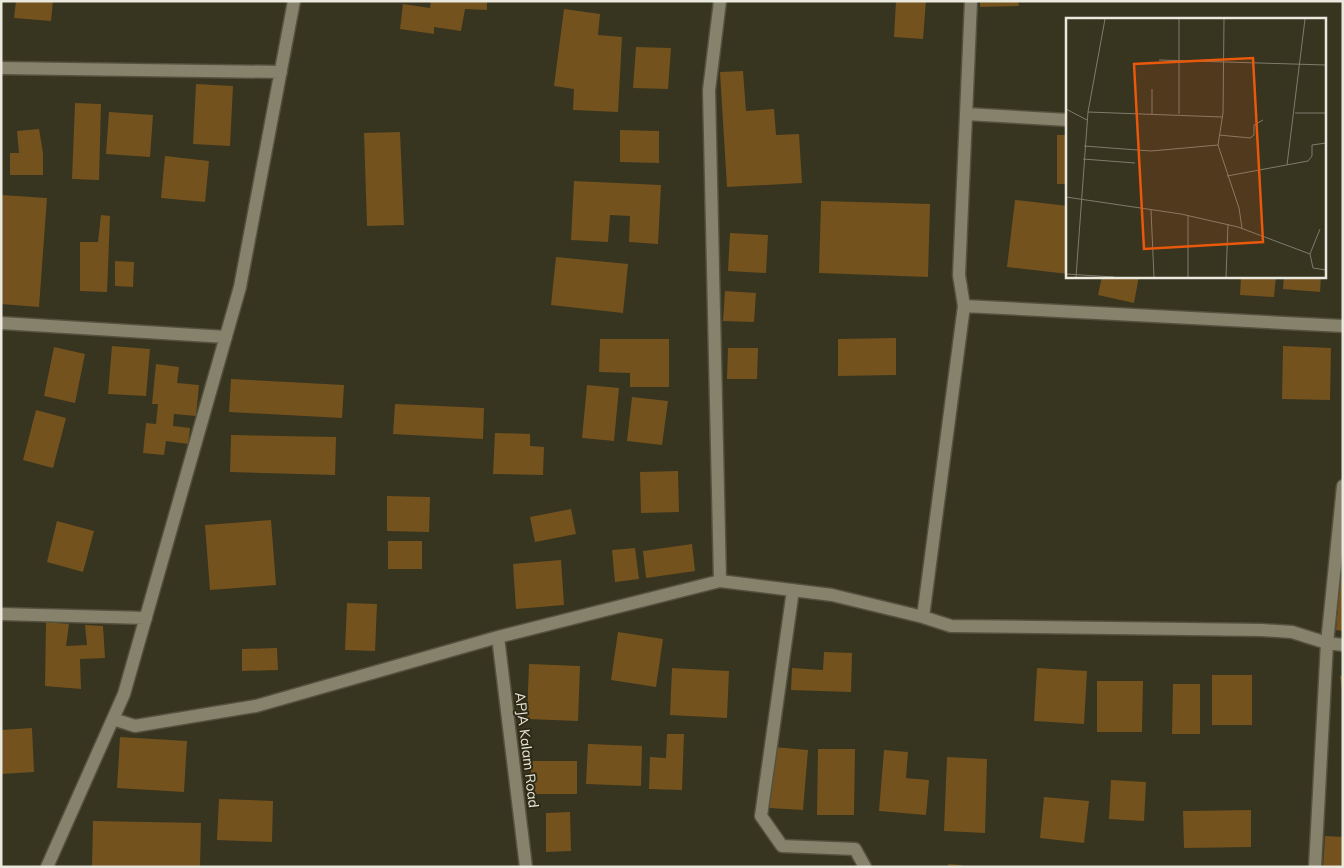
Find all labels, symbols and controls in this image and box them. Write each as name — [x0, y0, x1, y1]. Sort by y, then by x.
inset map — [1066, 18, 1326, 278]
street label: APJA Kalam Road — [511, 691, 543, 809]

